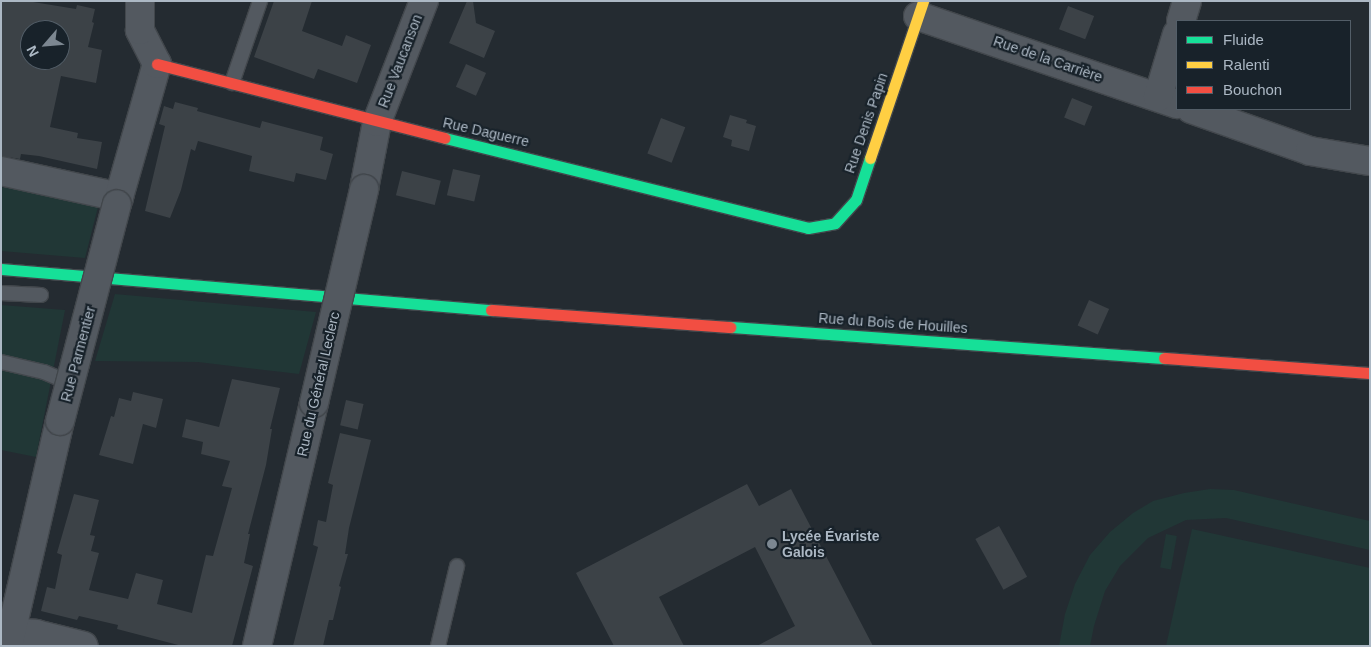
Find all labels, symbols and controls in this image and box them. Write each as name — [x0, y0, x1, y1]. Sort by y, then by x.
street label: Rue Vaucanson — [374, 12, 426, 110]
north arrow — [20, 20, 70, 70]
legend — [1176, 20, 1351, 110]
text: Fluide — [1223, 31, 1264, 48]
street label: Rue de la Carrière — [991, 32, 1105, 86]
text: N — [23, 43, 42, 59]
text: Ralenti — [1223, 56, 1270, 73]
street label: Rue Denis Papin — [841, 71, 891, 175]
text: Bouchon — [1223, 81, 1282, 98]
street label: Rue Daguerre — [441, 114, 531, 150]
street label: Rue Parmentier — [57, 304, 99, 404]
street label: Rue du Bois de Houilles — [818, 309, 968, 337]
street label: Rue du Général Leclerc — [293, 310, 343, 458]
place label: Lycée Évariste Galois — [782, 528, 880, 560]
marker: Lycée Évariste Galois — [766, 538, 778, 550]

